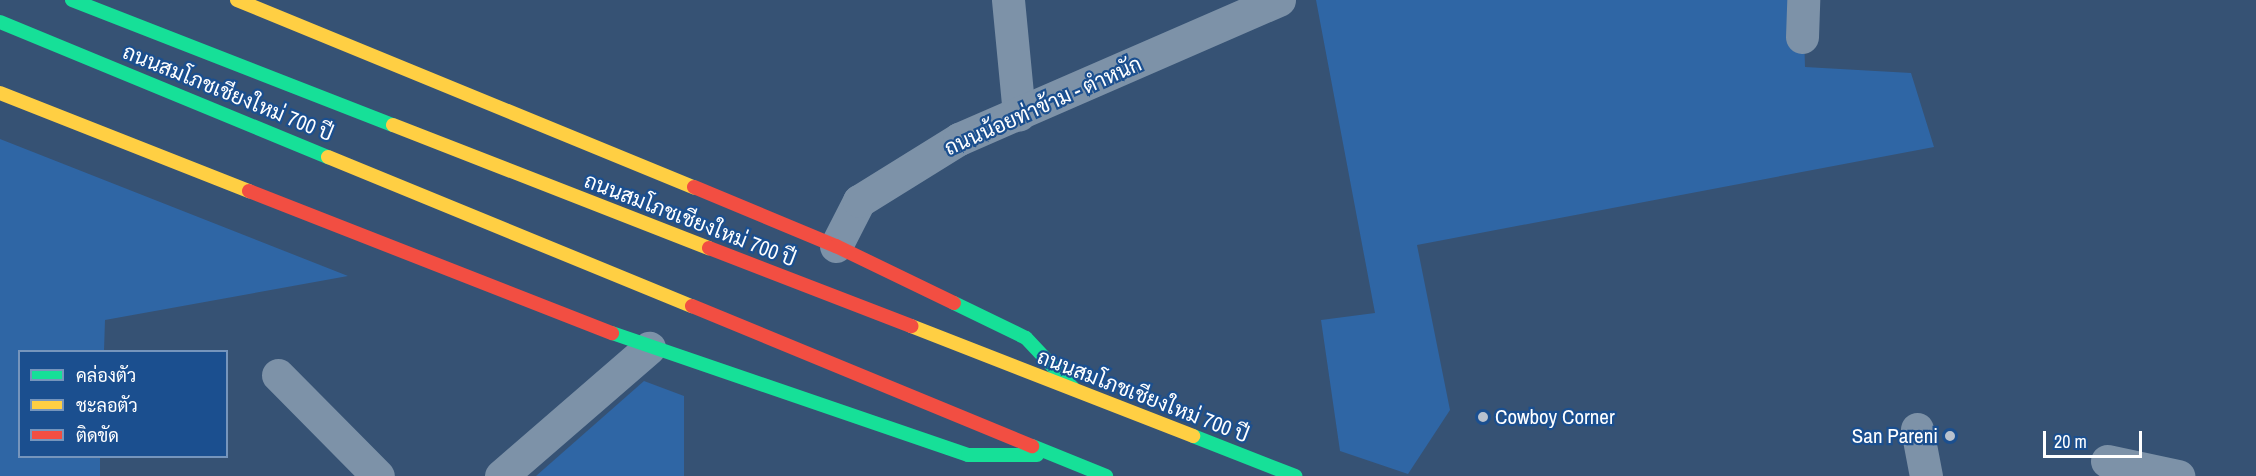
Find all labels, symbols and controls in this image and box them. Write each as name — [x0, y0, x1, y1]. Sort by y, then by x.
street label: ถนนสมโภชเชียงใหม่ 700 ปี — [119, 39, 337, 147]
street label: ถนนน้อยท่าข้าม - ตำหนัก — [940, 51, 1146, 161]
street label: ถนนสมโภชเชียงใหม่ 700 ปี — [581, 168, 799, 272]
street label: ถนนสมโภชเชียงใหม่ 700 ปี — [1034, 344, 1252, 448]
legend — [18, 350, 228, 458]
text: คล่องตัว — [76, 363, 136, 388]
text: ชะลอตัว — [76, 393, 138, 418]
place label: Cowboy Corner — [1495, 404, 1615, 430]
marker: Cowboy Corner — [1476, 410, 1490, 424]
scale bar — [2046, 419, 2145, 457]
text: ติดขัด — [76, 423, 119, 448]
place label: San Pareni — [1852, 423, 1938, 449]
marker: San Pareni — [1943, 429, 1957, 443]
text: 20 m — [2054, 429, 2087, 454]

